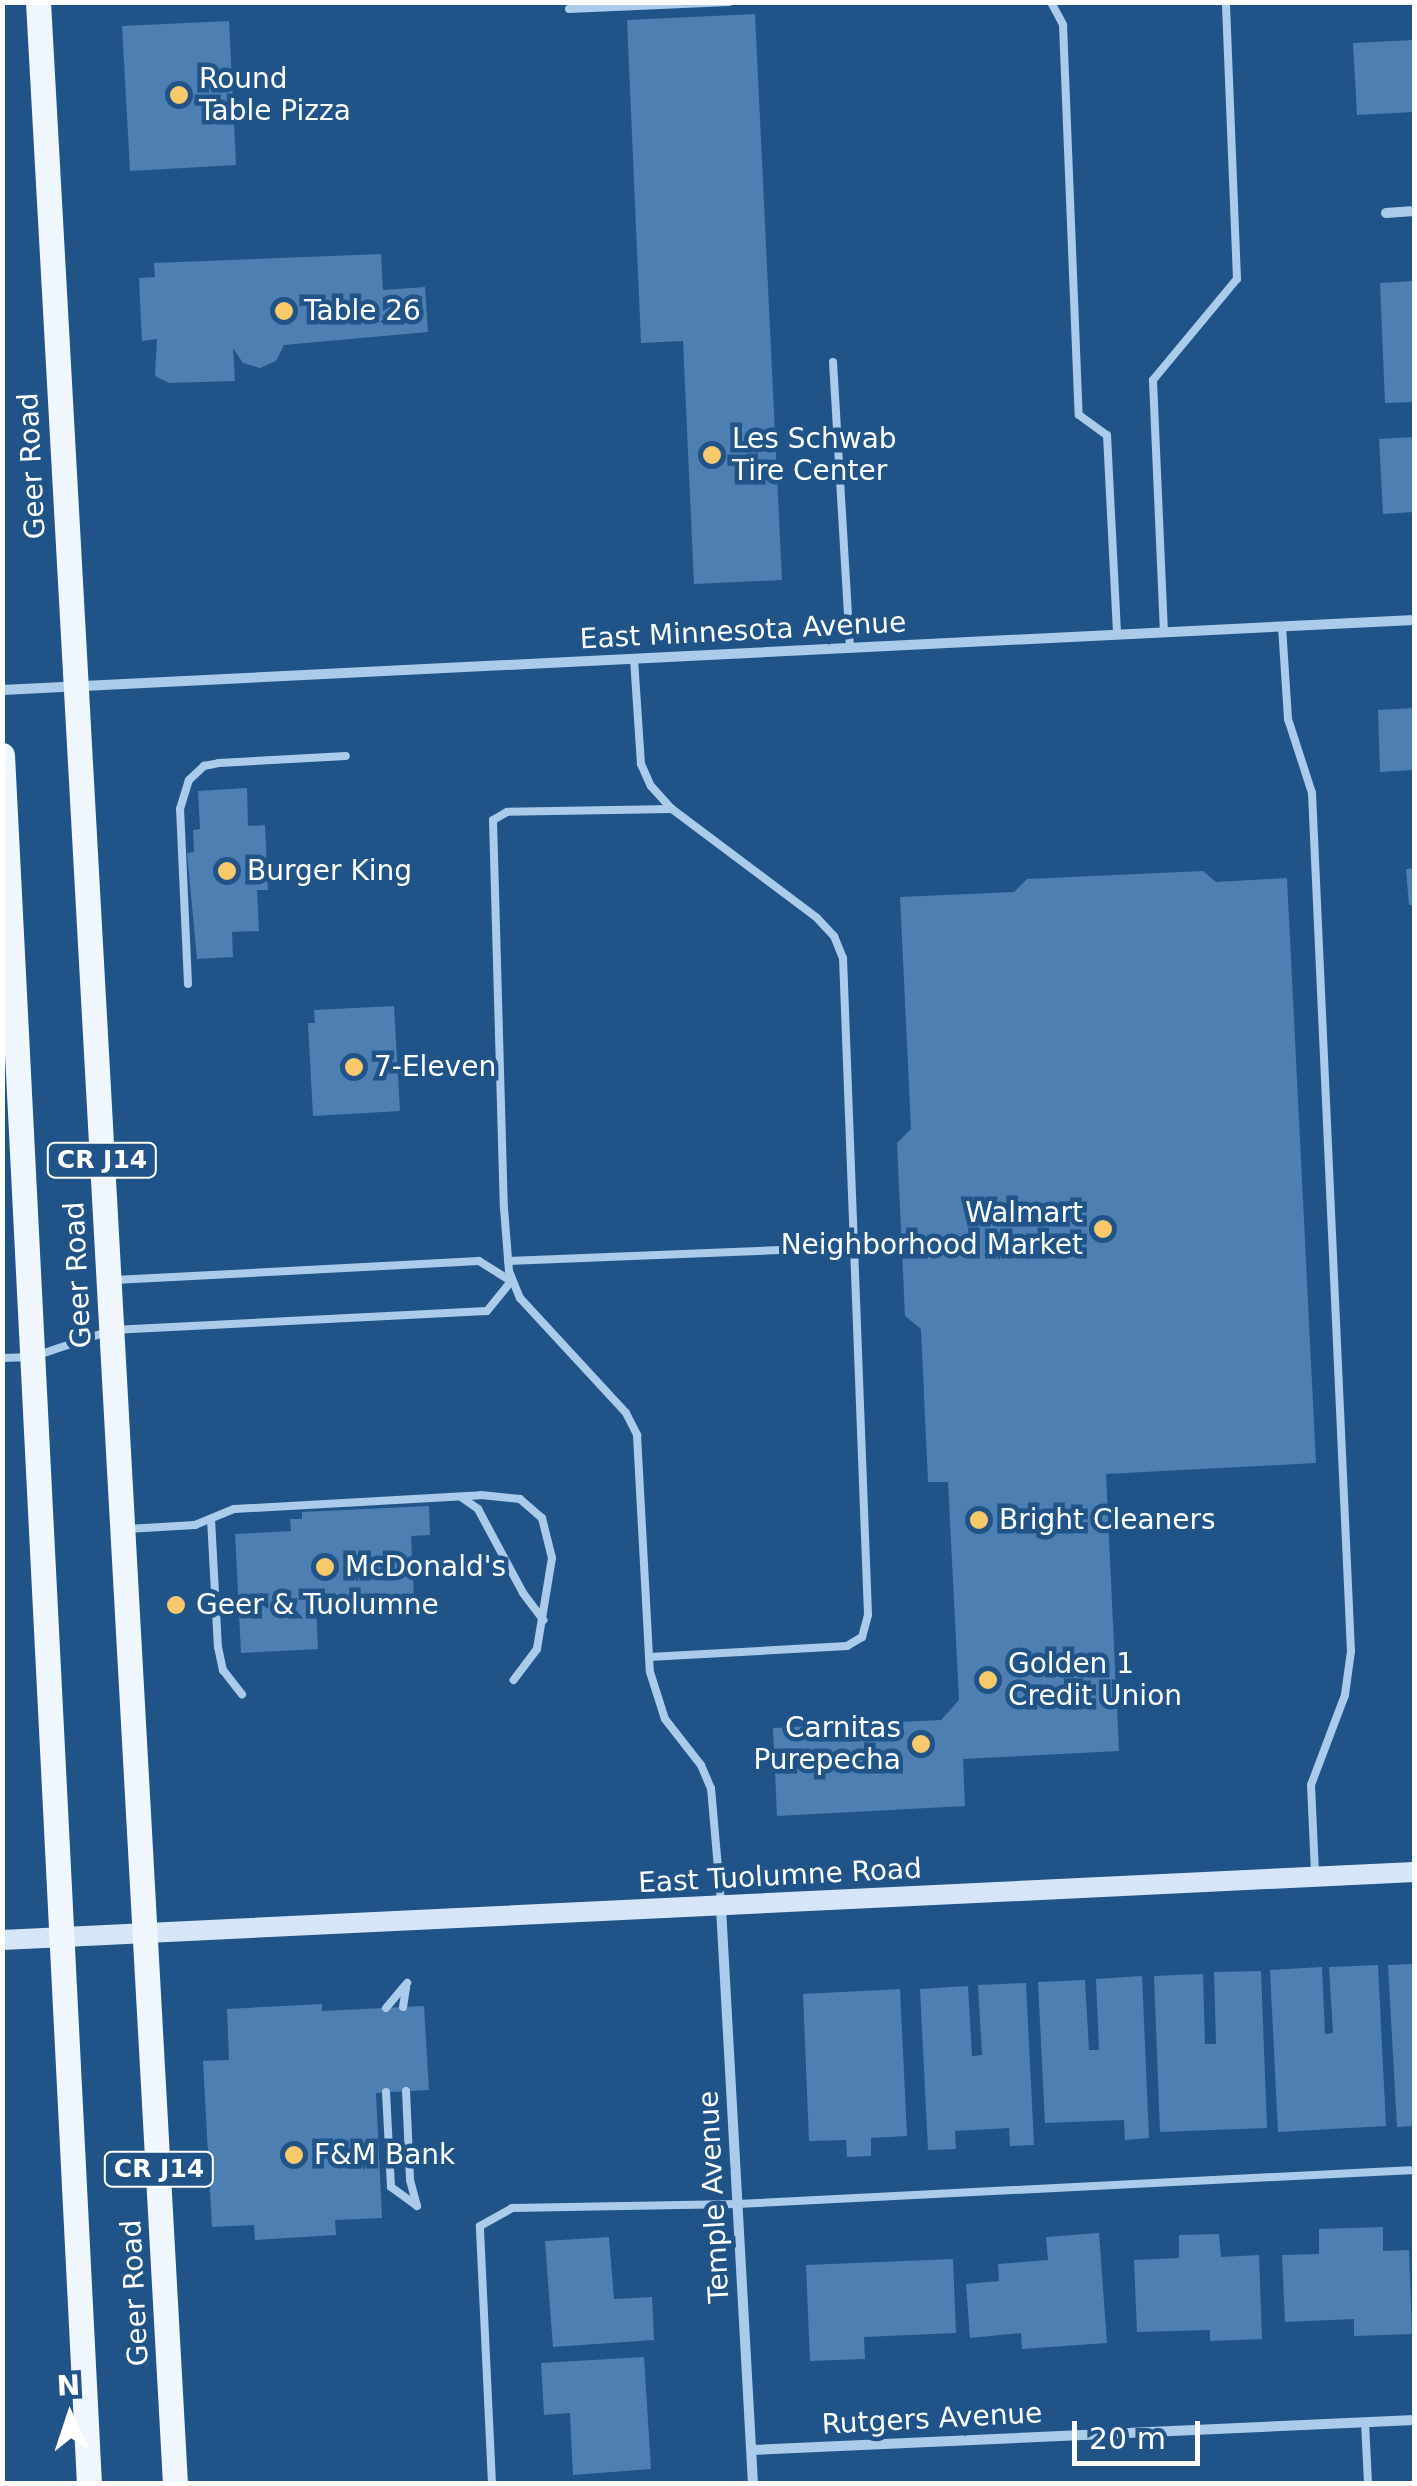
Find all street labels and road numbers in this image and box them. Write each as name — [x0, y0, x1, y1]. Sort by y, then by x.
street label: Geer Road — [11, 392, 53, 540]
street label: East Minnesota Avenue — [579, 606, 907, 656]
road number: CR J14 — [44, 1140, 160, 1180]
street label: Geer Road — [57, 1201, 99, 1349]
street label: East Tuolumne Road — [637, 1852, 923, 1900]
street label: Temple Avenue — [692, 2090, 736, 2304]
road number: CR J14 — [102, 2149, 216, 2189]
street label: Geer Road — [114, 2219, 156, 2367]
street label: Rutgers Avenue — [821, 2396, 1043, 2442]

